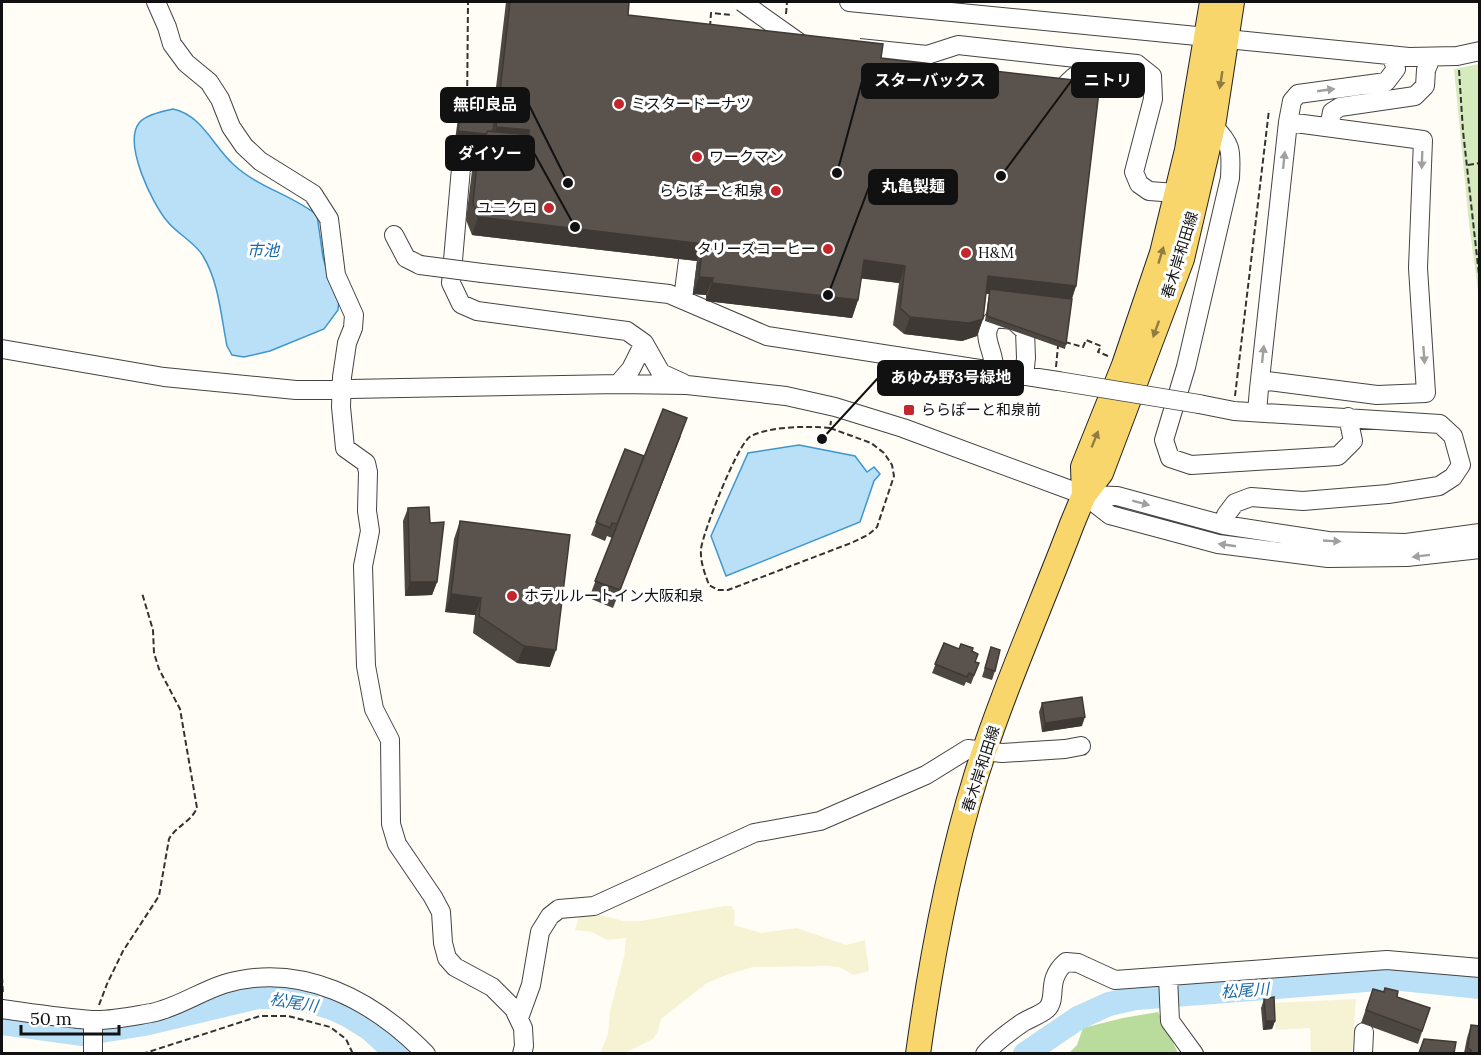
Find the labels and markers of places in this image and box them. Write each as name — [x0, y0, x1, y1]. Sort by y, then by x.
callout: ニトリ — [1072, 63, 1144, 97]
callout: スターバックス — [862, 64, 998, 98]
callout: 無印良品 — [441, 88, 529, 122]
place label: ミスタードーナツ — [631, 94, 751, 113]
marker: ミスタードーナツ — [612, 97, 626, 111]
callout: ダイソー — [446, 136, 534, 170]
place label: ワークマン — [709, 147, 784, 166]
marker: ワークマン — [690, 150, 704, 164]
callout: 丸亀製麺 — [869, 170, 957, 204]
place label: ららぽーと和泉 — [659, 181, 764, 200]
marker: ららぽーと和泉 — [769, 184, 783, 198]
place label: ユニクロ — [477, 198, 537, 217]
marker: ユニクロ — [542, 201, 556, 215]
place label: タリーズコーヒー — [697, 239, 816, 258]
marker: タリーズコーヒー — [821, 242, 835, 256]
place label: H&M — [978, 243, 1014, 262]
marker: H&M — [959, 246, 973, 260]
callout: あゆみ野3号緑地 — [878, 361, 1023, 395]
place label: ららぽーと和泉前 — [921, 400, 1041, 419]
marker: ららぽーと和泉前 — [902, 403, 916, 417]
place label: ホテルルートイン大阪和泉 — [524, 586, 704, 605]
marker: ホテルルートイン大阪和泉 — [505, 589, 519, 603]

